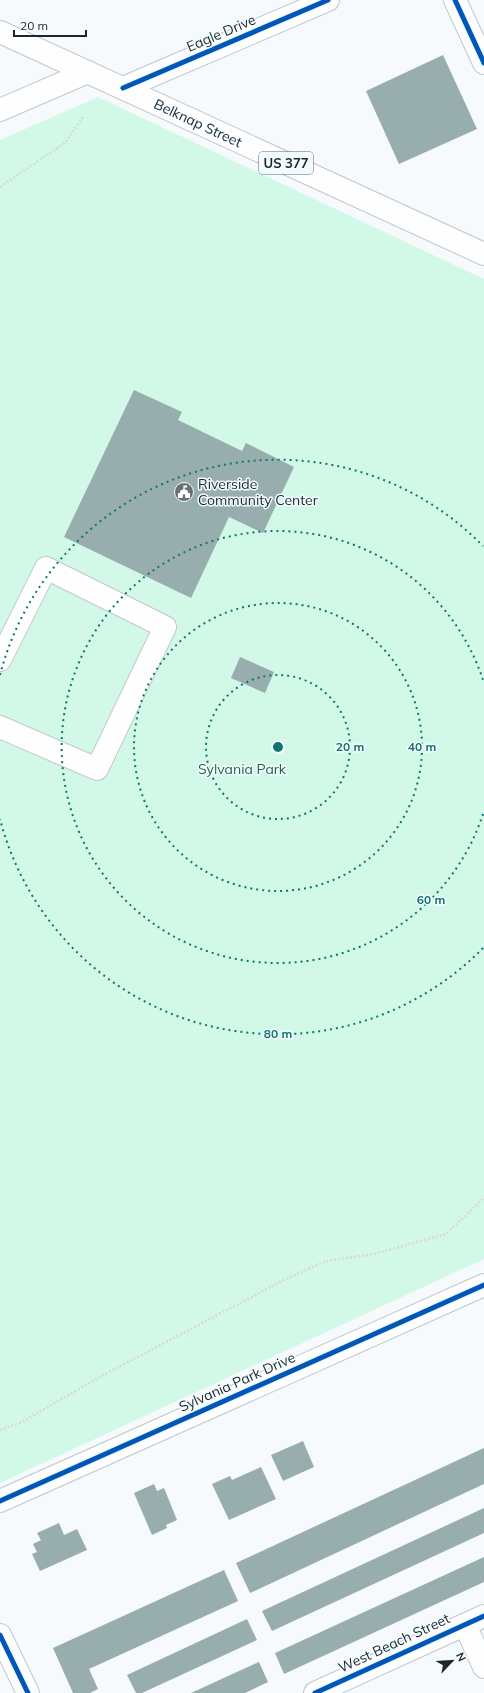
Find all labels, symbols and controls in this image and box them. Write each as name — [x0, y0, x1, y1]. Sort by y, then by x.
street label: Eagle Drive — [184, 10, 258, 56]
scale bar — [14, 12, 86, 38]
text: 20 m — [20, 18, 48, 33]
street label: Belknap Street — [151, 95, 245, 151]
road number: US 377 — [259, 152, 313, 174]
place label: Riverside Community Center — [198, 475, 319, 509]
public building icon: Riverside Community Center — [173, 481, 195, 503]
text: 20 m — [336, 739, 364, 754]
text: 40 m — [408, 739, 436, 754]
centre of rings — [271, 740, 285, 754]
park label: Sylvania Park — [198, 760, 287, 778]
text: 60 m — [417, 892, 445, 907]
text: 80 m — [264, 1026, 292, 1041]
street label: Sylvania Park Drive — [176, 1348, 298, 1416]
street label: West Beach Street — [335, 1609, 453, 1677]
north arrow — [432, 1641, 472, 1681]
text: N — [453, 1650, 469, 1663]

